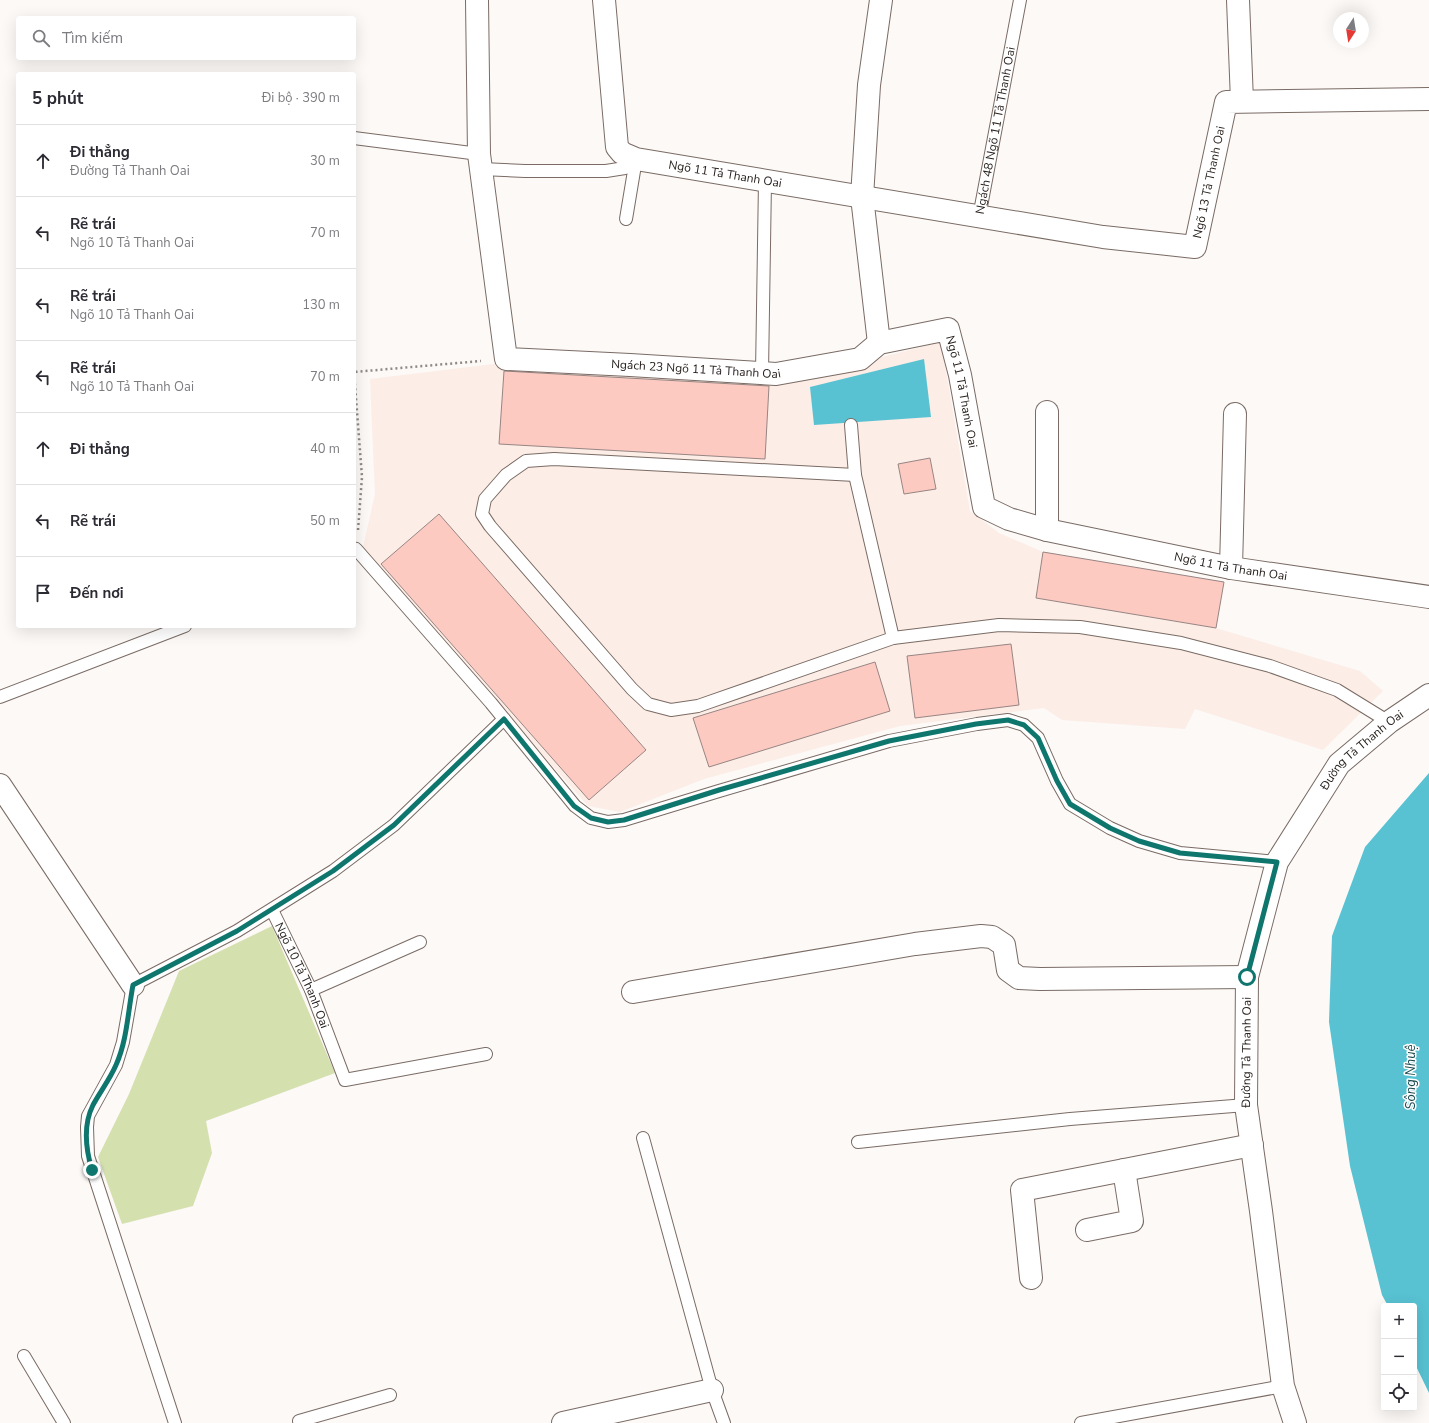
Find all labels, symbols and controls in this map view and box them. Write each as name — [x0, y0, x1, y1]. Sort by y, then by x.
north arrow — [1333, 12, 1369, 48]
search box — [16, 16, 356, 60]
icon: search — [30, 27, 52, 49]
text: Tìm kiếm — [62, 28, 123, 48]
street label: Ngách 48 Ngõ 11 Tả Thanh Oai — [972, 46, 1019, 215]
text: 5 phút — [32, 87, 83, 110]
text: Đi bộ · 390 m — [262, 89, 340, 107]
street label: Ngõ 13 Tả Thanh Oai — [1189, 124, 1229, 240]
text: Đi thẳng — [70, 142, 130, 162]
icon: ahead — [32, 150, 54, 172]
text: 30 m — [310, 152, 340, 170]
street label: Ngõ 11 Tả Thanh Oai — [667, 157, 783, 191]
text: Đường Tả Thanh Oai — [70, 162, 190, 180]
text: Rẽ trái — [70, 214, 116, 234]
icon: left — [32, 222, 54, 244]
text: 70 m — [310, 224, 340, 242]
text: Ngõ 10 Tả Thanh Oai — [70, 234, 194, 252]
text: Rẽ trái — [70, 286, 116, 306]
icon: left — [32, 294, 54, 316]
text: 130 m — [302, 296, 340, 314]
text: Ngõ 10 Tả Thanh Oai — [70, 306, 194, 324]
street label: Ngõ 11 Tả Thanh Oai — [942, 334, 981, 449]
street label: Ngách 23 Ngõ 11 Tả Thanh Oai — [611, 356, 782, 382]
text: Rẽ trái — [70, 358, 116, 378]
icon: left — [32, 366, 54, 388]
text: 70 m — [310, 368, 340, 386]
text: Ngõ 10 Tả Thanh Oai — [70, 378, 194, 396]
icon: ahead — [32, 438, 54, 460]
text: Đi thẳng — [70, 439, 130, 459]
text: 40 m — [310, 440, 340, 458]
icon: left — [32, 510, 54, 532]
text: Rẽ trái — [70, 511, 116, 531]
text: 50 m — [310, 512, 340, 530]
street label: Ngõ 11 Tả Thanh Oai — [1173, 548, 1288, 584]
icon: arrive — [32, 582, 54, 604]
text: Đến nơi — [70, 583, 124, 603]
street label: Đường Tả Thanh Oai — [1316, 706, 1407, 794]
street label: Ngõ 10 Tả Thanh Oai — [271, 920, 333, 1031]
route start — [1238, 968, 1256, 986]
street label: Đường Tả Thanh Oai — [1238, 997, 1255, 1109]
water label: Sông Nhuệ — [1402, 1045, 1420, 1109]
route end — [83, 1161, 101, 1179]
map controls — [1381, 1303, 1417, 1411]
button: + — [1381, 1303, 1417, 1339]
button: − — [1381, 1339, 1417, 1375]
button: locate — [1381, 1375, 1417, 1411]

